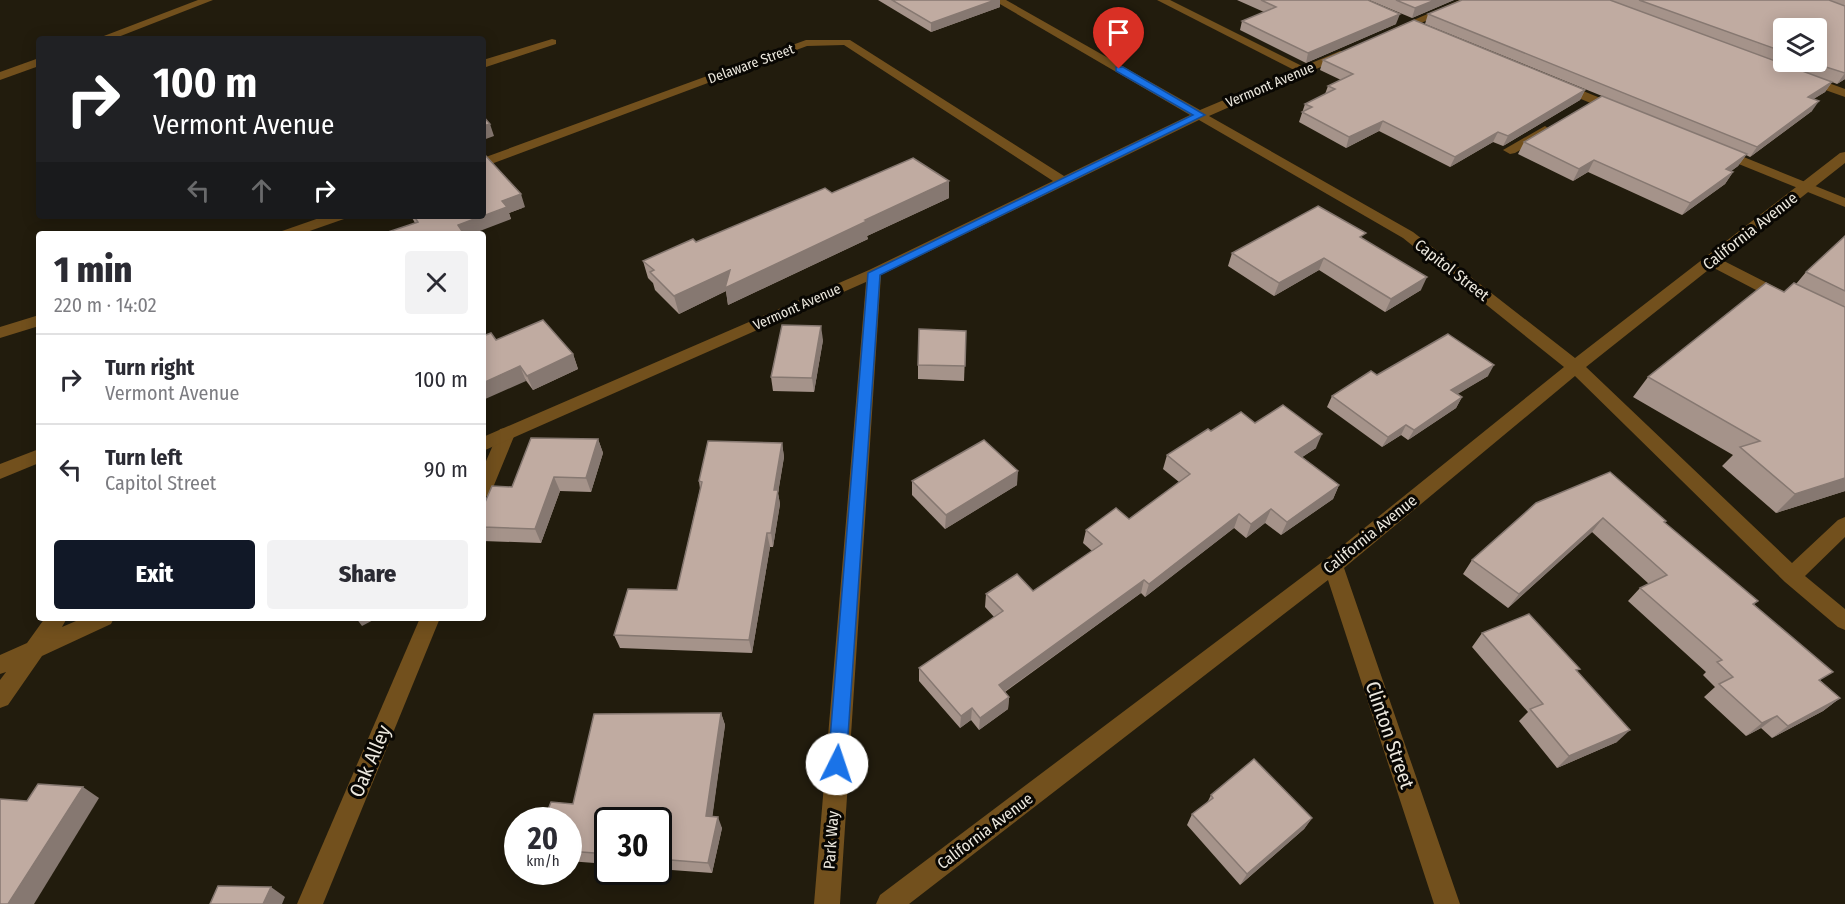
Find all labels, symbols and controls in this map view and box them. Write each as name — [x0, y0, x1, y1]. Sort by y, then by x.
pin — [1093, 7, 1144, 69]
icon: arrive — [1102, 16, 1135, 49]
map controls — [1773, 18, 1827, 72]
button: layers — [1773, 18, 1827, 72]
street label: Delaware Street — [706, 40, 797, 87]
text: 100 m — [153, 58, 257, 108]
street label: Vermont Avenue — [1223, 59, 1317, 111]
icon: right — [54, 60, 132, 138]
text: Vermont Avenue — [153, 109, 334, 141]
icon: left — [182, 174, 215, 207]
icon: ahead — [245, 174, 278, 207]
icon: right — [308, 174, 341, 207]
street label: California Avenue — [1699, 188, 1801, 274]
street label: Capitol Street — [1411, 235, 1494, 305]
text: 1 min — [54, 248, 132, 292]
button: close — [405, 251, 468, 314]
street label: Vermont Avenue — [751, 280, 843, 334]
text: 220 m · 14:02 — [54, 293, 157, 317]
text: Turn right — [105, 354, 194, 381]
icon: right — [54, 363, 87, 396]
text: 100 m — [414, 366, 468, 393]
text: Vermont Avenue — [105, 381, 239, 405]
text: Turn left — [105, 444, 183, 471]
icon: left — [54, 453, 87, 486]
text: 90 m — [424, 456, 468, 483]
text: Capitol Street — [105, 471, 216, 495]
street label: California Avenue — [1319, 490, 1421, 578]
button: Exit — [54, 540, 255, 609]
button: Share — [267, 540, 468, 609]
street label: Clinton Street — [1360, 678, 1420, 792]
street label: Oak Alley — [344, 721, 396, 801]
position arrow — [805, 732, 869, 796]
street label: California Avenue — [933, 789, 1037, 873]
speed limit sign: 30 — [594, 807, 672, 885]
street label: Park Way — [819, 809, 843, 870]
text: 20 — [528, 821, 558, 857]
text: km/h — [526, 852, 560, 870]

